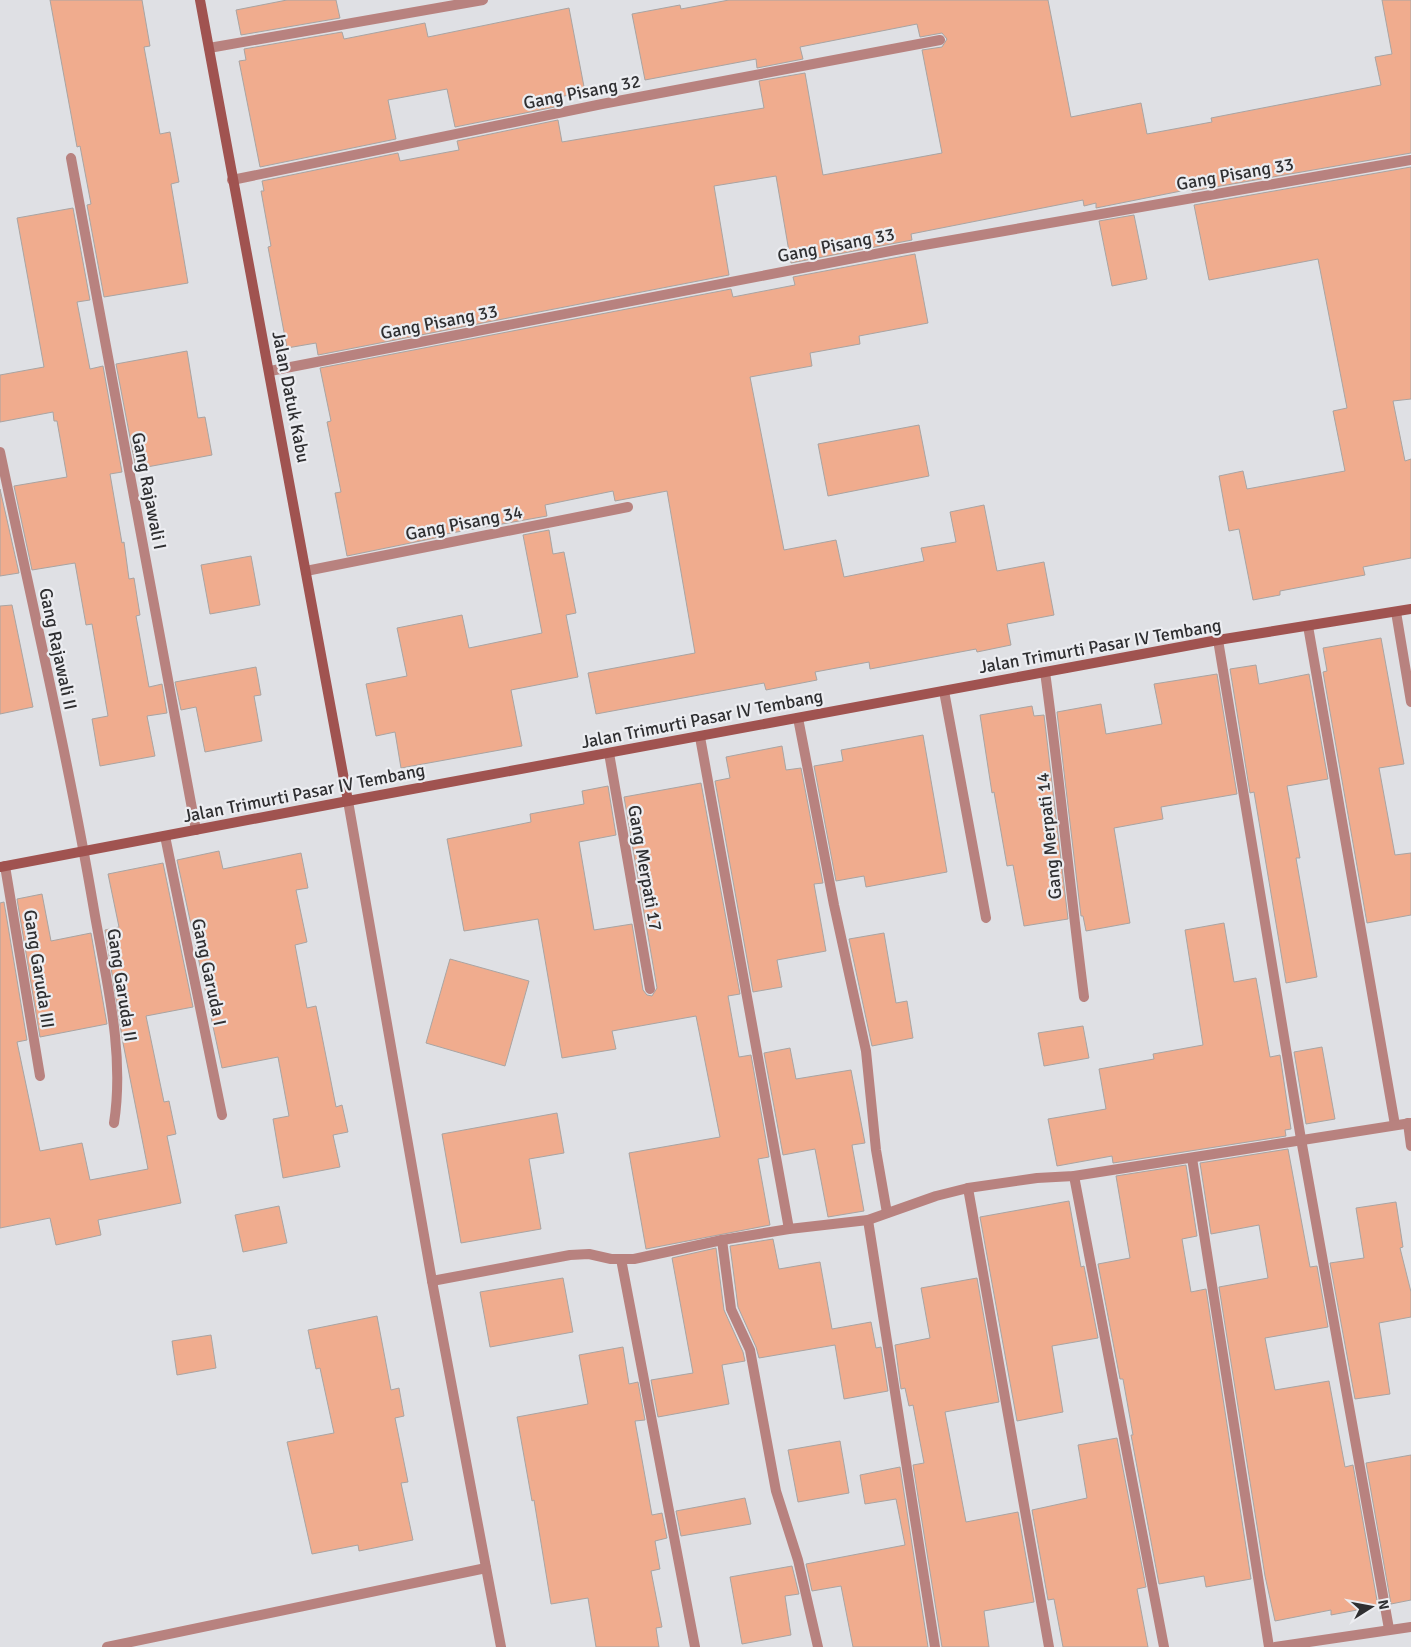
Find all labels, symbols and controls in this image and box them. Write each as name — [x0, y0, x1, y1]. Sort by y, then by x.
street label: Gang Pisang 32 — [522, 70, 642, 114]
street label: Gang Pisang 33 — [1175, 153, 1295, 195]
street label: Gang Pisang 33 — [776, 223, 896, 267]
street label: Gang Pisang 33 — [379, 300, 499, 344]
street label: Jalan Datuk Kabu — [267, 329, 315, 465]
street label: Gang Rajawali I — [127, 430, 171, 552]
street label: Gang Pisang 34 — [404, 501, 525, 545]
street label: Gang Rajawali II — [34, 586, 82, 712]
street label: Jalan Trimurti Pasar IV Tembang — [977, 614, 1223, 678]
street label: Jalan Trimurti Pasar IV Tembang — [579, 685, 825, 753]
street label: Jalan Trimurti Pasar IV Tembang — [181, 759, 427, 827]
street label: Gang Merpati 14 — [1031, 771, 1067, 900]
street label: Gang Merpati 17 — [623, 803, 667, 933]
street label: Gang Garuda III — [19, 908, 59, 1030]
street label: Gang Garuda I — [187, 916, 231, 1028]
street label: Gang Garuda II — [102, 927, 142, 1043]
north arrow — [1346, 1582, 1396, 1632]
text: N — [1374, 1598, 1393, 1611]

